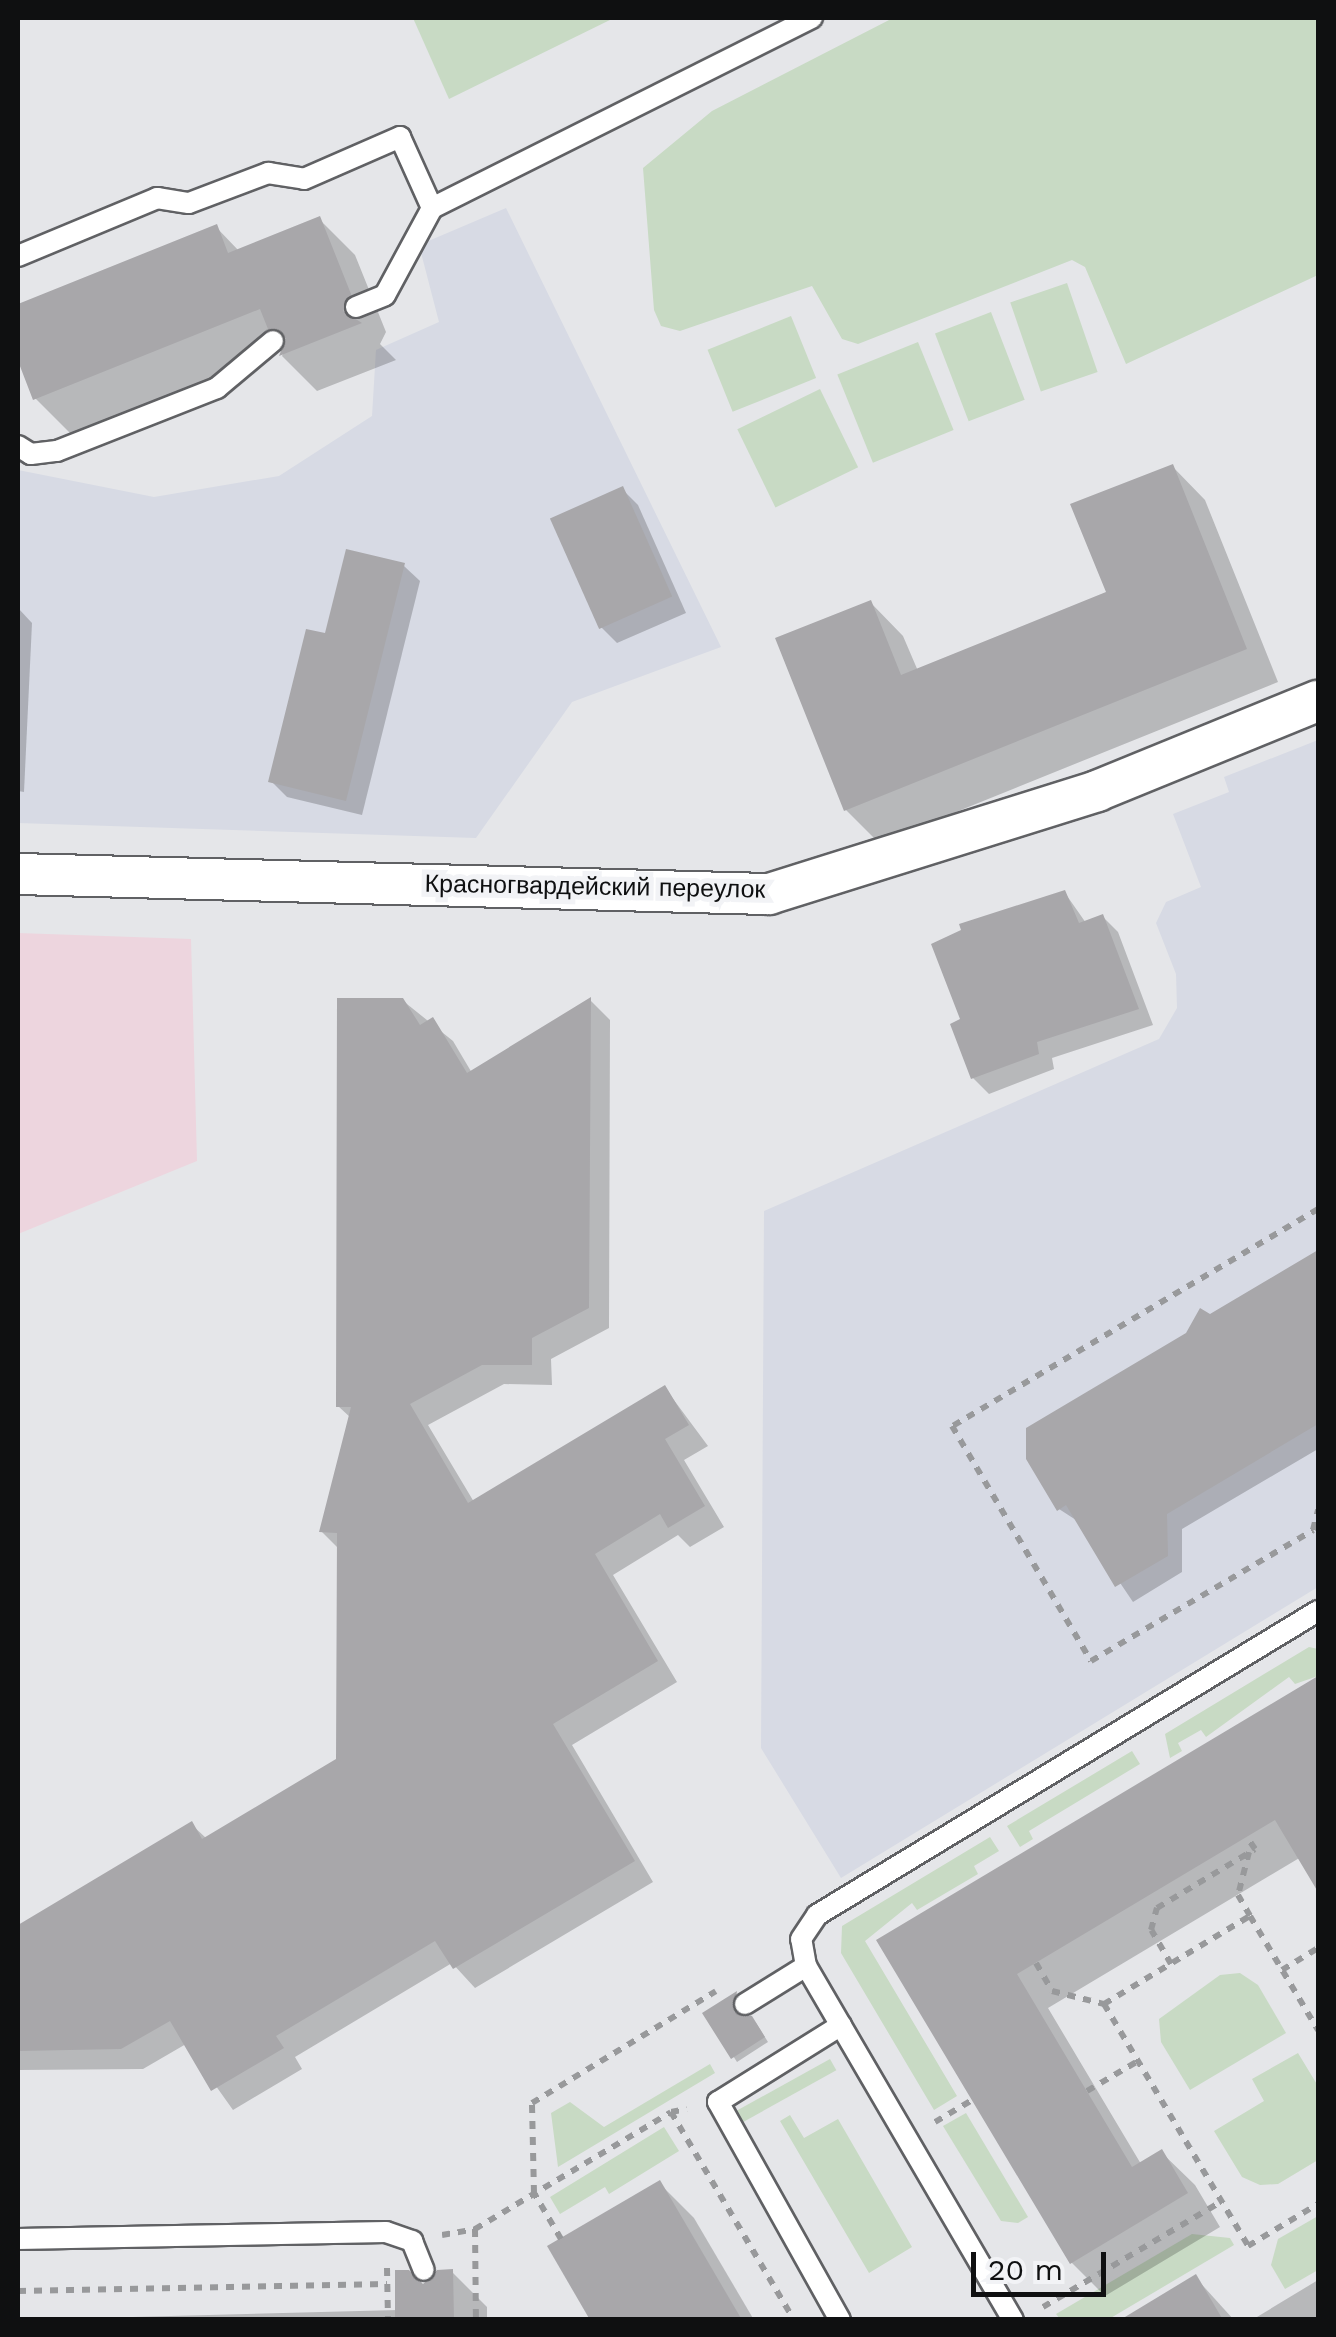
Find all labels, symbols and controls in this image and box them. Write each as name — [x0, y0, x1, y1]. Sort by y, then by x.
street label: Красногвардейский переулок — [424, 869, 766, 905]
scale bar — [976, 2232, 1111, 2294]
text: 20 m — [988, 2252, 1063, 2287]

